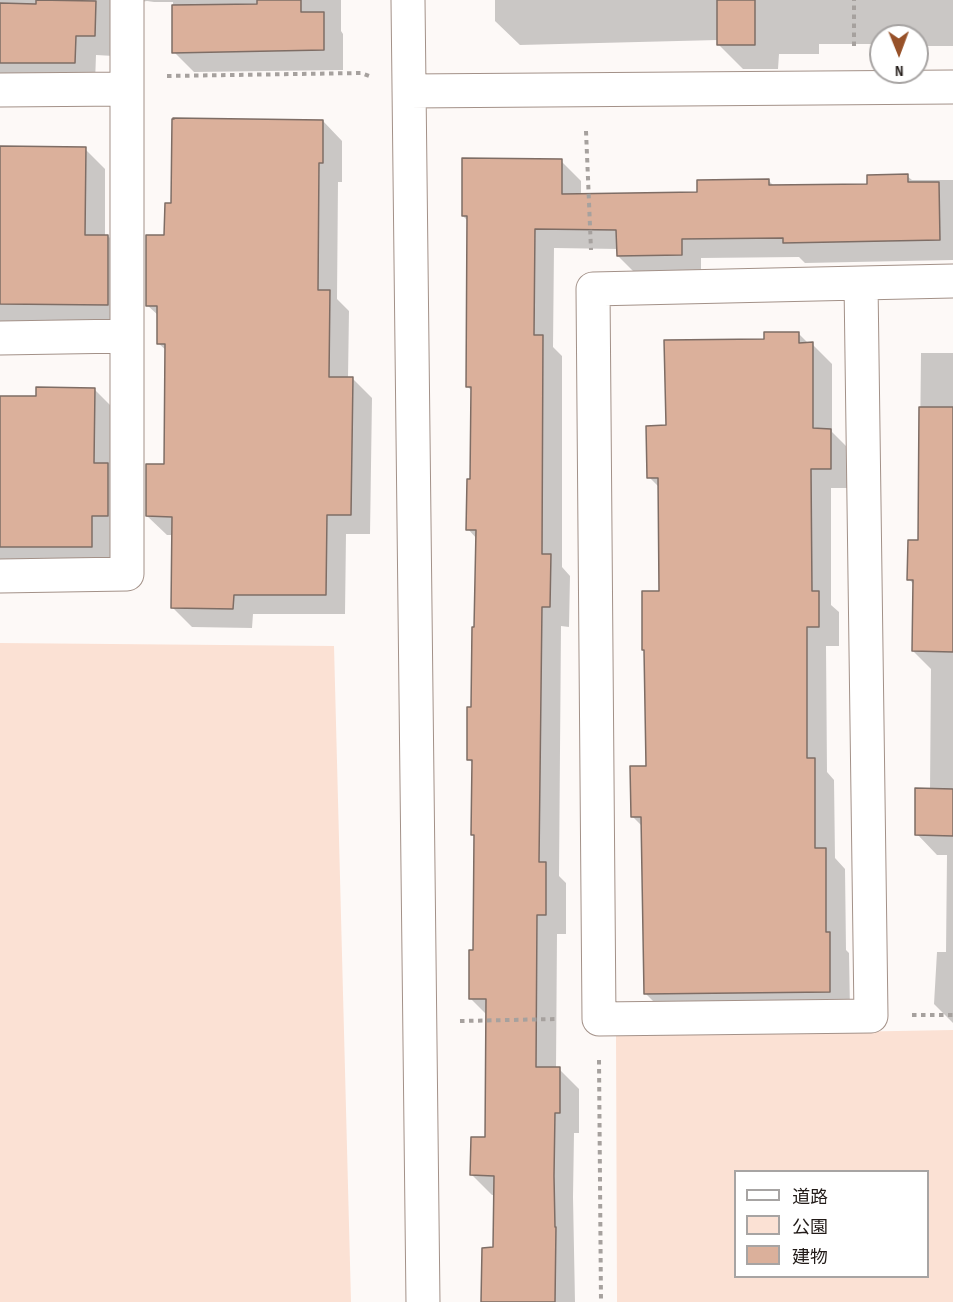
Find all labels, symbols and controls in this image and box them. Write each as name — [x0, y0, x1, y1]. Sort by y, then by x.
north arrow — [869, 24, 929, 84]
text: N — [895, 61, 904, 80]
legend — [734, 1170, 929, 1278]
text: 道路 — [792, 1187, 828, 1208]
text: 公園 — [792, 1217, 828, 1238]
text: 建物 — [792, 1247, 828, 1268]

